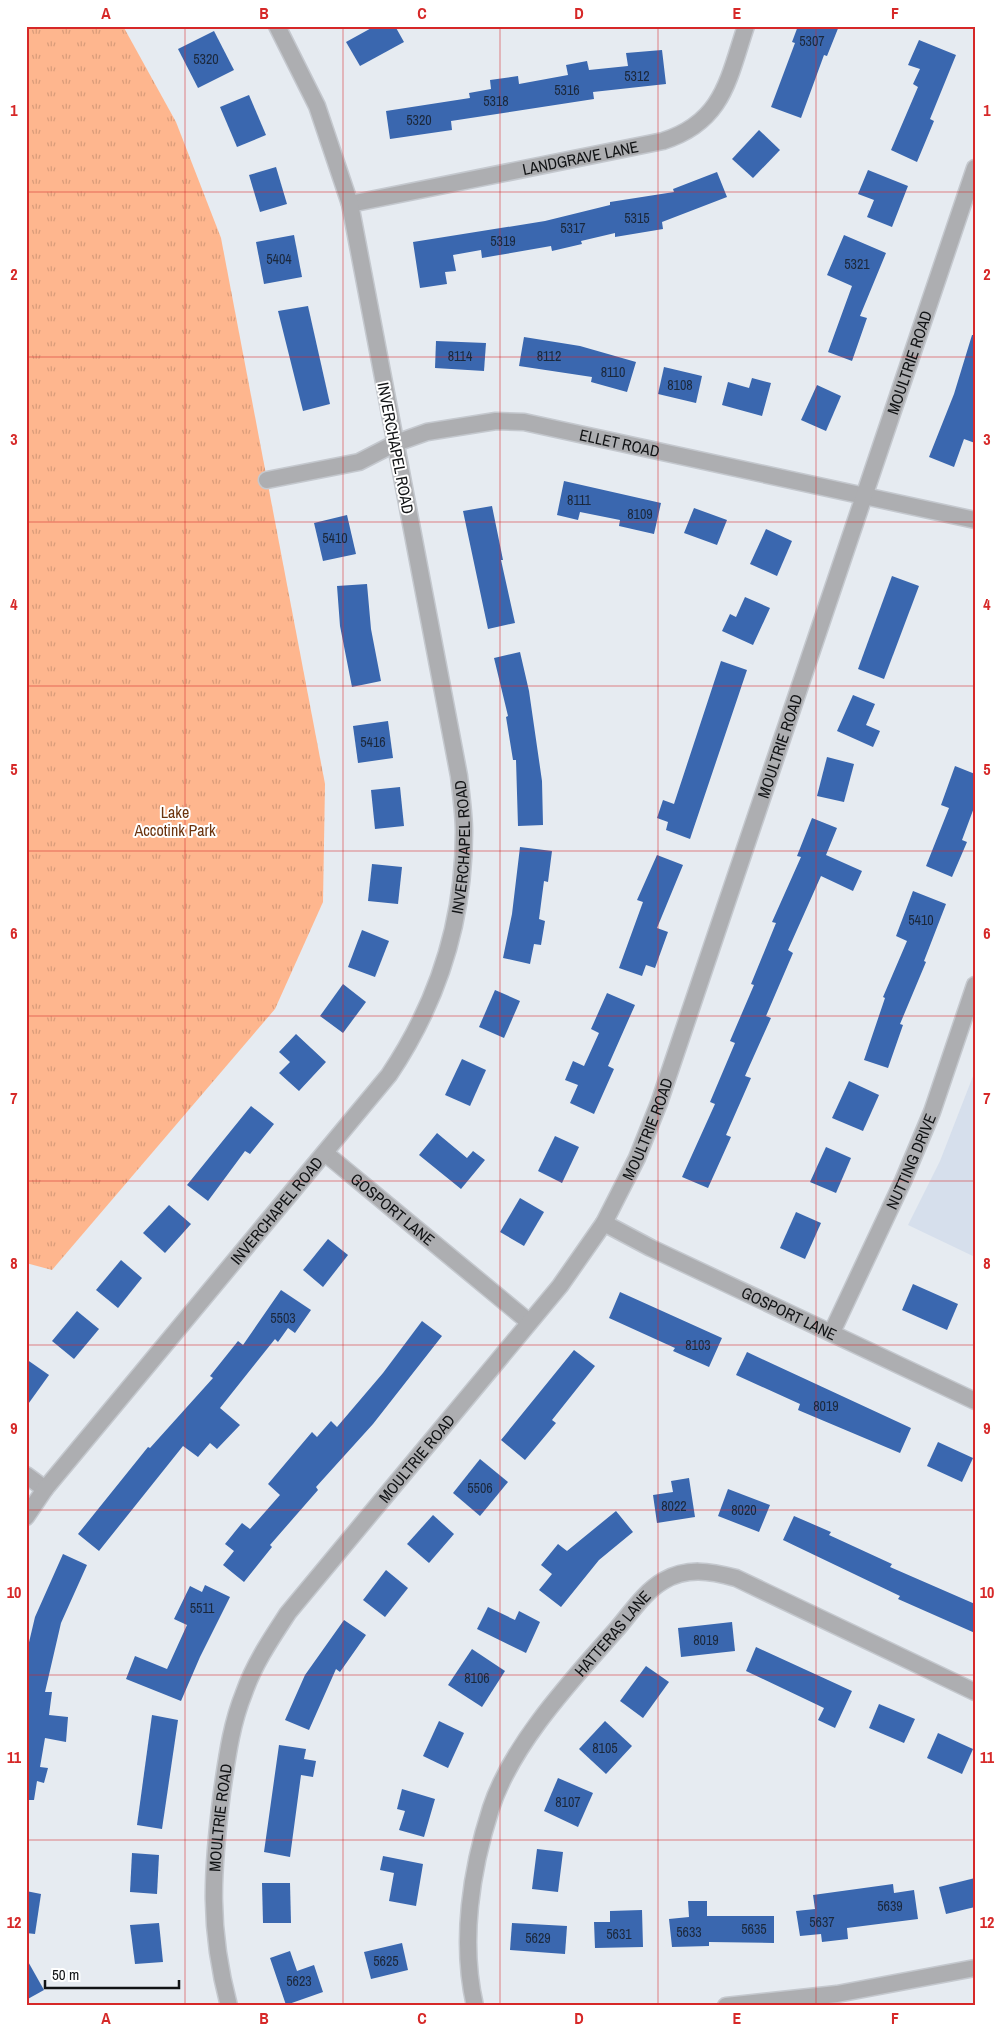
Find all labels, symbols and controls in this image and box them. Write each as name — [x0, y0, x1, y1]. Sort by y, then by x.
text: A — [101, 2, 111, 24]
text: B — [259, 2, 269, 24]
text: C — [417, 2, 427, 24]
text: D — [574, 2, 584, 24]
text: E — [733, 2, 742, 24]
text: F — [891, 2, 899, 24]
house number: 5307 — [799, 32, 825, 50]
house number: 5320 — [193, 50, 219, 68]
house number: 5312 — [624, 67, 650, 85]
house number: 5316 — [554, 81, 580, 99]
house number: 5318 — [483, 92, 509, 110]
text: 1 — [10, 99, 18, 121]
text: 1 — [983, 99, 991, 121]
house number: 5320 — [406, 111, 432, 129]
street label: LANDGRAVE LANE — [520, 135, 640, 180]
house number: 5315 — [624, 209, 650, 227]
house number: 5317 — [560, 219, 586, 237]
house number: 5319 — [490, 232, 516, 250]
house number: 5404 — [266, 250, 292, 268]
house number: 5321 — [844, 255, 870, 273]
text: 2 — [10, 263, 18, 285]
text: 2 — [983, 263, 991, 285]
street label: MOULTRIE ROAD — [882, 307, 937, 417]
house number: 8114 — [448, 347, 473, 365]
house number: 8112 — [537, 347, 561, 365]
house number: 8110 — [601, 363, 625, 381]
house number: 8108 — [667, 376, 693, 394]
street label: INVERCHAPEL ROAD — [372, 380, 420, 516]
street label: ELLET ROAD — [577, 423, 662, 462]
text: 3 — [10, 428, 18, 450]
text: 3 — [983, 428, 991, 450]
house number: 8111 — [567, 491, 592, 509]
house number: 8109 — [627, 505, 653, 523]
house number: 5410 — [322, 529, 348, 547]
text: 4 — [10, 593, 18, 615]
text: 4 — [983, 593, 991, 615]
street label: MOULTRIE ROAD — [752, 691, 807, 801]
house number: 5416 — [360, 733, 386, 751]
text: 5 — [10, 758, 18, 780]
text: 5 — [983, 758, 991, 780]
street label: INVERCHAPEL ROAD — [446, 779, 475, 916]
park label: Lake Accotink Park — [134, 801, 216, 841]
house number: 5410 — [908, 911, 934, 929]
text: 6 — [10, 922, 18, 944]
text: 6 — [983, 922, 991, 944]
street label: MOULTRIE ROAD — [617, 1075, 678, 1184]
text: 7 — [10, 1087, 18, 1109]
text: 7 — [983, 1087, 991, 1109]
street label: NUTTING DRIVE — [880, 1110, 941, 1213]
street label: INVERCHAPEL ROAD — [225, 1152, 328, 1269]
street label: GOSPORT LANE — [346, 1168, 440, 1251]
text: 8 — [10, 1252, 18, 1274]
text: 8 — [983, 1252, 991, 1274]
street label: GOSPORT LANE — [738, 1281, 840, 1345]
house number: 5503 — [270, 1309, 296, 1327]
house number: 8103 — [685, 1336, 711, 1354]
house number: 8019 — [813, 1397, 839, 1415]
street label: MOULTRIE ROAD — [373, 1410, 460, 1507]
text: 9 — [10, 1417, 18, 1439]
text: 9 — [983, 1417, 991, 1439]
house number: 5506 — [467, 1479, 493, 1497]
house number: 8022 — [661, 1497, 687, 1515]
house number: 8020 — [731, 1501, 757, 1519]
text: 10 — [7, 1581, 21, 1603]
text: 10 — [980, 1581, 994, 1603]
street label: HATTERAS LANE — [569, 1585, 655, 1681]
house number: 5511 — [190, 1599, 215, 1617]
house number: 8019 — [693, 1631, 719, 1649]
house number: 8106 — [464, 1669, 490, 1687]
house number: 8105 — [592, 1739, 618, 1757]
text: 11 — [7, 1746, 22, 1768]
text: 11 — [980, 1746, 995, 1768]
street label: MOULTRIE ROAD — [203, 1762, 237, 1872]
house number: 8107 — [555, 1793, 581, 1811]
house number: 5639 — [877, 1897, 903, 1915]
text: 12 — [7, 1911, 21, 1933]
text: 12 — [980, 1911, 994, 1933]
house number: 5637 — [809, 1913, 835, 1931]
house number: 5635 — [741, 1920, 767, 1938]
house number: 5633 — [676, 1923, 702, 1941]
house number: 5631 — [606, 1925, 632, 1943]
house number: 5629 — [525, 1929, 551, 1947]
house number: 5625 — [373, 1952, 399, 1970]
scale bar — [45, 1957, 179, 1989]
text: 50 m — [52, 1964, 79, 1985]
house number: 5623 — [286, 1972, 312, 1990]
text: A — [101, 2007, 111, 2029]
text: B — [259, 2007, 269, 2029]
text: C — [417, 2007, 427, 2029]
text: D — [574, 2007, 584, 2029]
text: E — [733, 2007, 742, 2029]
text: F — [891, 2007, 899, 2029]

